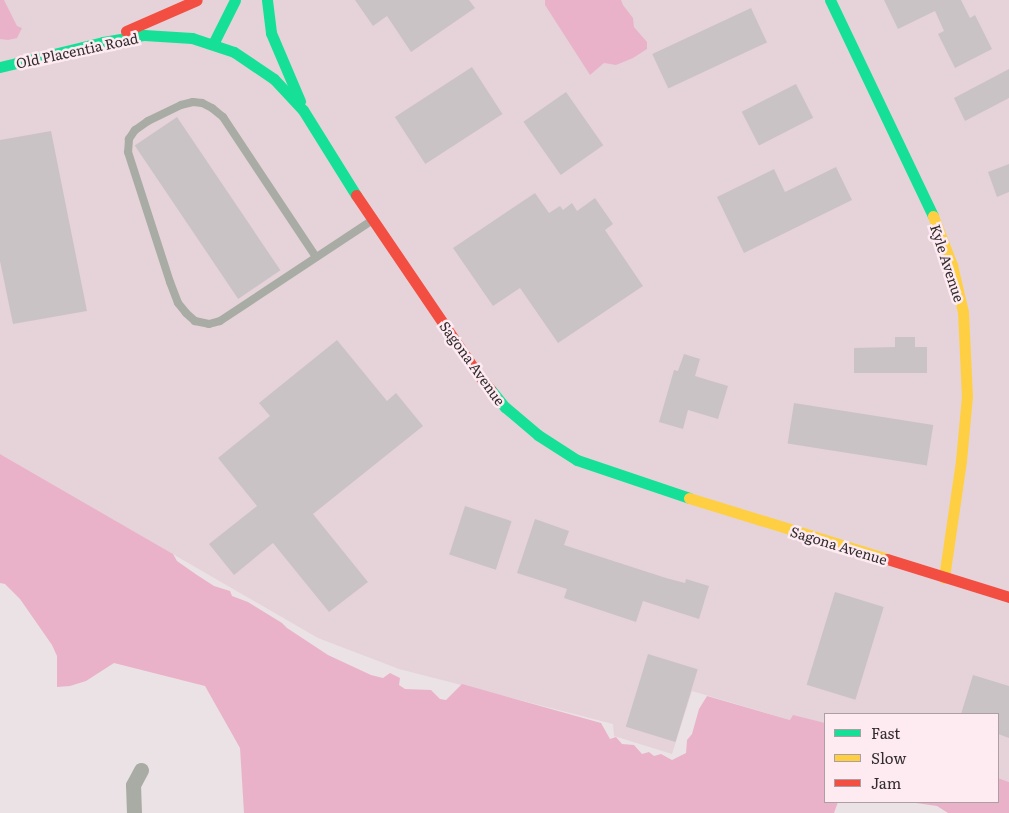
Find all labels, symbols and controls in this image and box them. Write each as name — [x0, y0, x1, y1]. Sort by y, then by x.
street label: Old Placentia Road — [14, 29, 140, 71]
street label: Kyle Avenue — [928, 222, 968, 304]
street label: Sagona Avenue — [437, 318, 509, 408]
street label: Sagona Avenue — [789, 522, 889, 568]
legend — [824, 713, 999, 803]
text: Fast — [871, 721, 900, 744]
text: Slow — [871, 746, 906, 769]
text: Jam — [871, 771, 901, 794]

